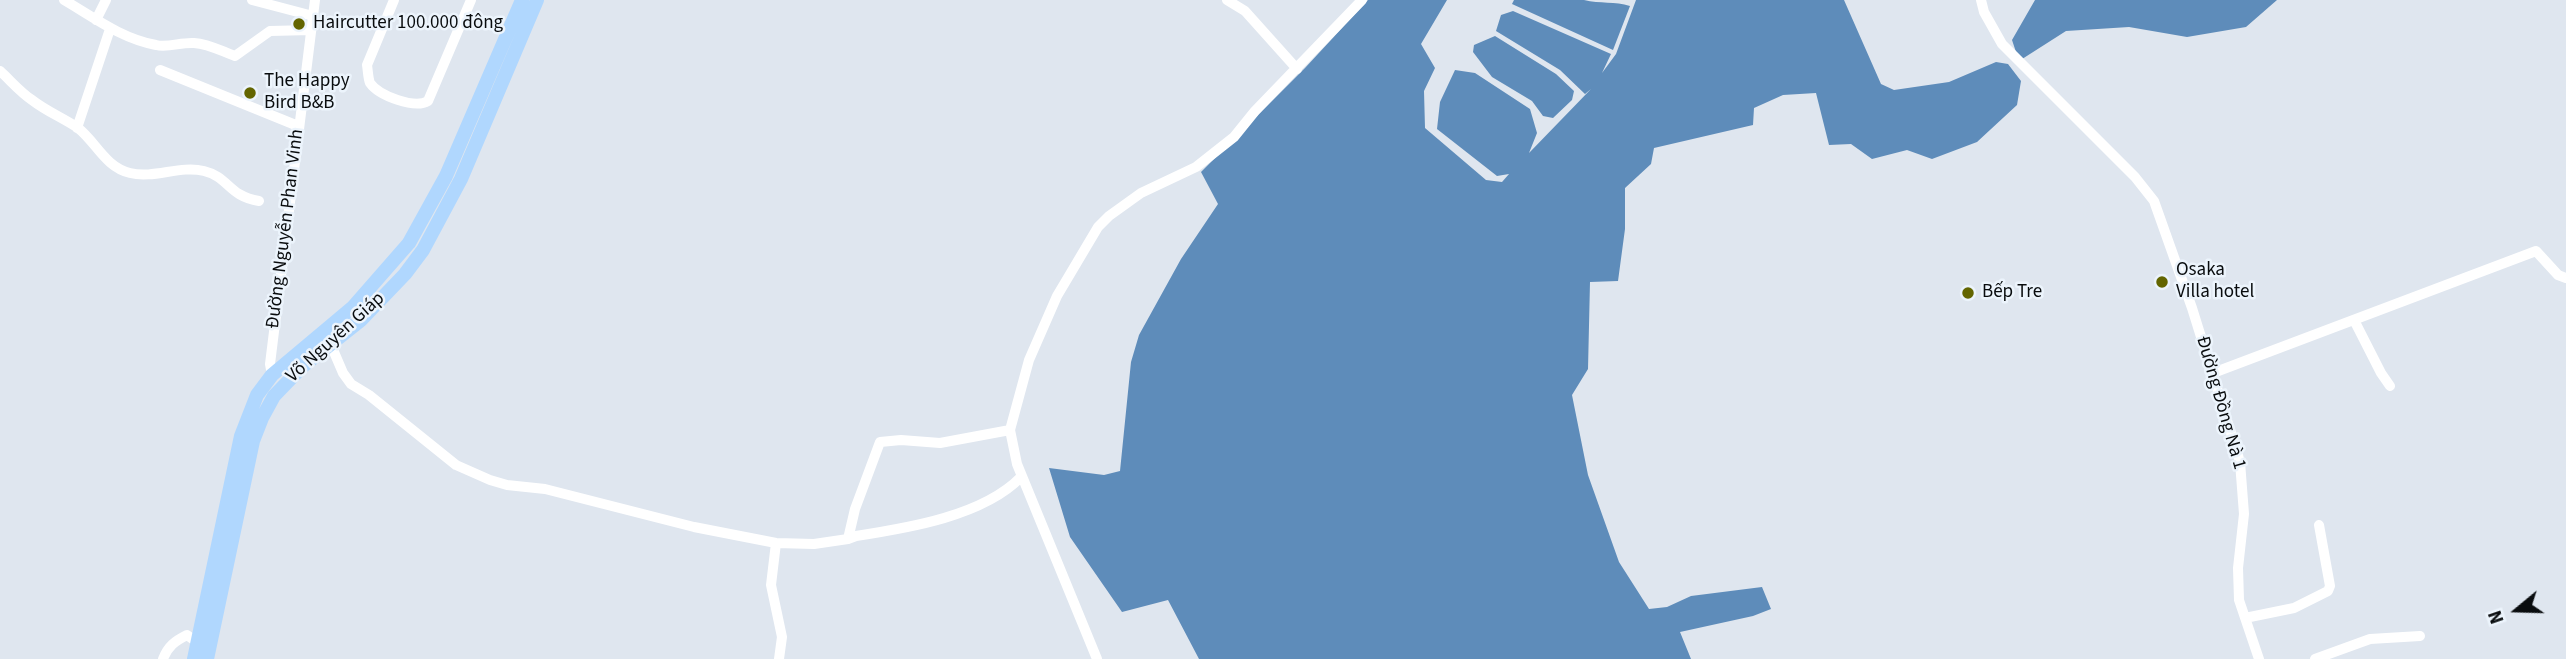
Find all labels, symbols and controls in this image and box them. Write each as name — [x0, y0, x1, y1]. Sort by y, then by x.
place label: Haircutter 100.000 đông — [313, 13, 503, 35]
marker: Haircutter 100.000 đông — [291, 16, 307, 32]
place label: The Happy Bird B&B — [264, 71, 350, 115]
marker: The Happy Bird B&B — [242, 85, 258, 101]
street label: Đường Nguyễn Phan Vinh — [262, 128, 310, 330]
place label: Osaka Villa hotel — [2176, 260, 2254, 304]
marker: Osaka Villa hotel — [2154, 274, 2170, 290]
place label: Bếp Tre — [1982, 282, 2042, 304]
marker: Bếp Tre — [1960, 285, 1976, 301]
street label: Võ Nguyên Giáp — [282, 288, 390, 388]
street label: Đường Đồng Nà 1 — [2190, 334, 2250, 472]
north arrow — [2482, 575, 2552, 645]
text: N — [2482, 607, 2511, 627]

